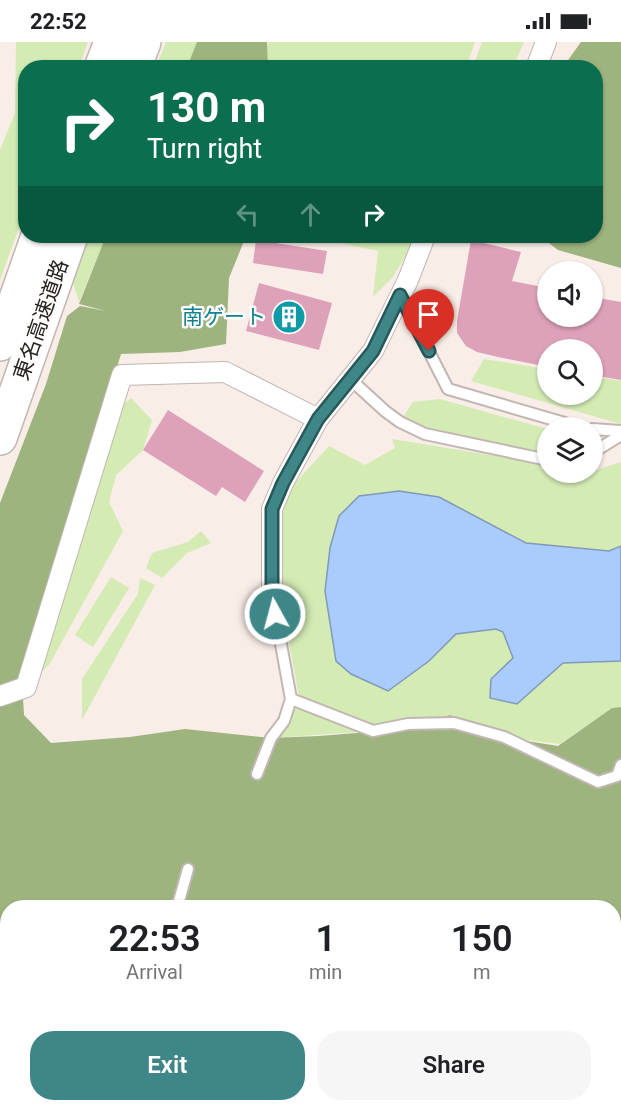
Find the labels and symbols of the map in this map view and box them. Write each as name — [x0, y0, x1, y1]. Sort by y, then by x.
street label: 東名高速道路 — [9, 257, 73, 383]
pin — [403, 289, 454, 351]
building icon: 南ゲート — [271, 299, 307, 335]
place label: 南ゲート — [182, 305, 266, 329]
position arrow — [243, 582, 307, 646]

